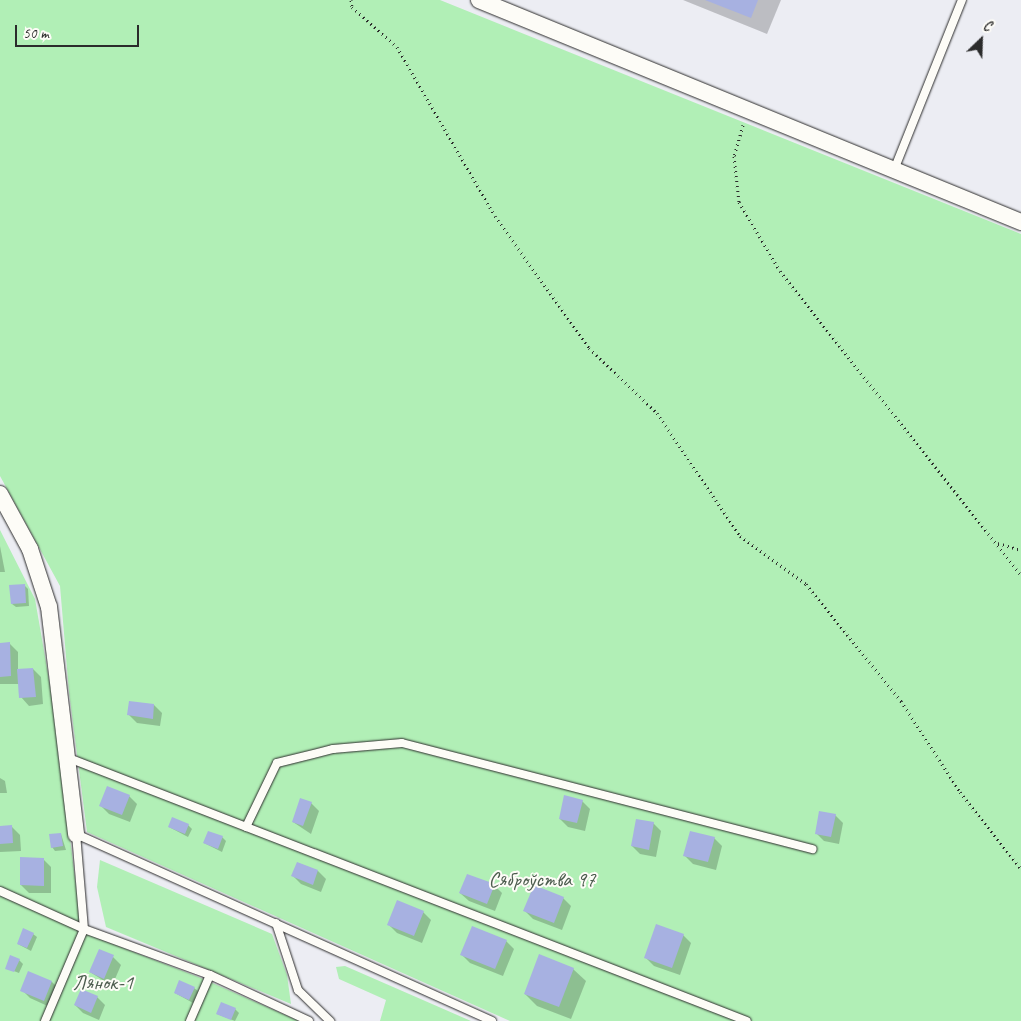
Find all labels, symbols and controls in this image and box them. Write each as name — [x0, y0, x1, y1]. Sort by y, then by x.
scale bar — [18, 15, 141, 47]
north arrow — [956, 15, 1006, 65]
text: С — [981, 17, 994, 35]
text: 50 m — [23, 24, 49, 43]
park label: Сяброўства 97 — [489, 866, 595, 892]
park label: Лянок-1 — [73, 969, 133, 995]

